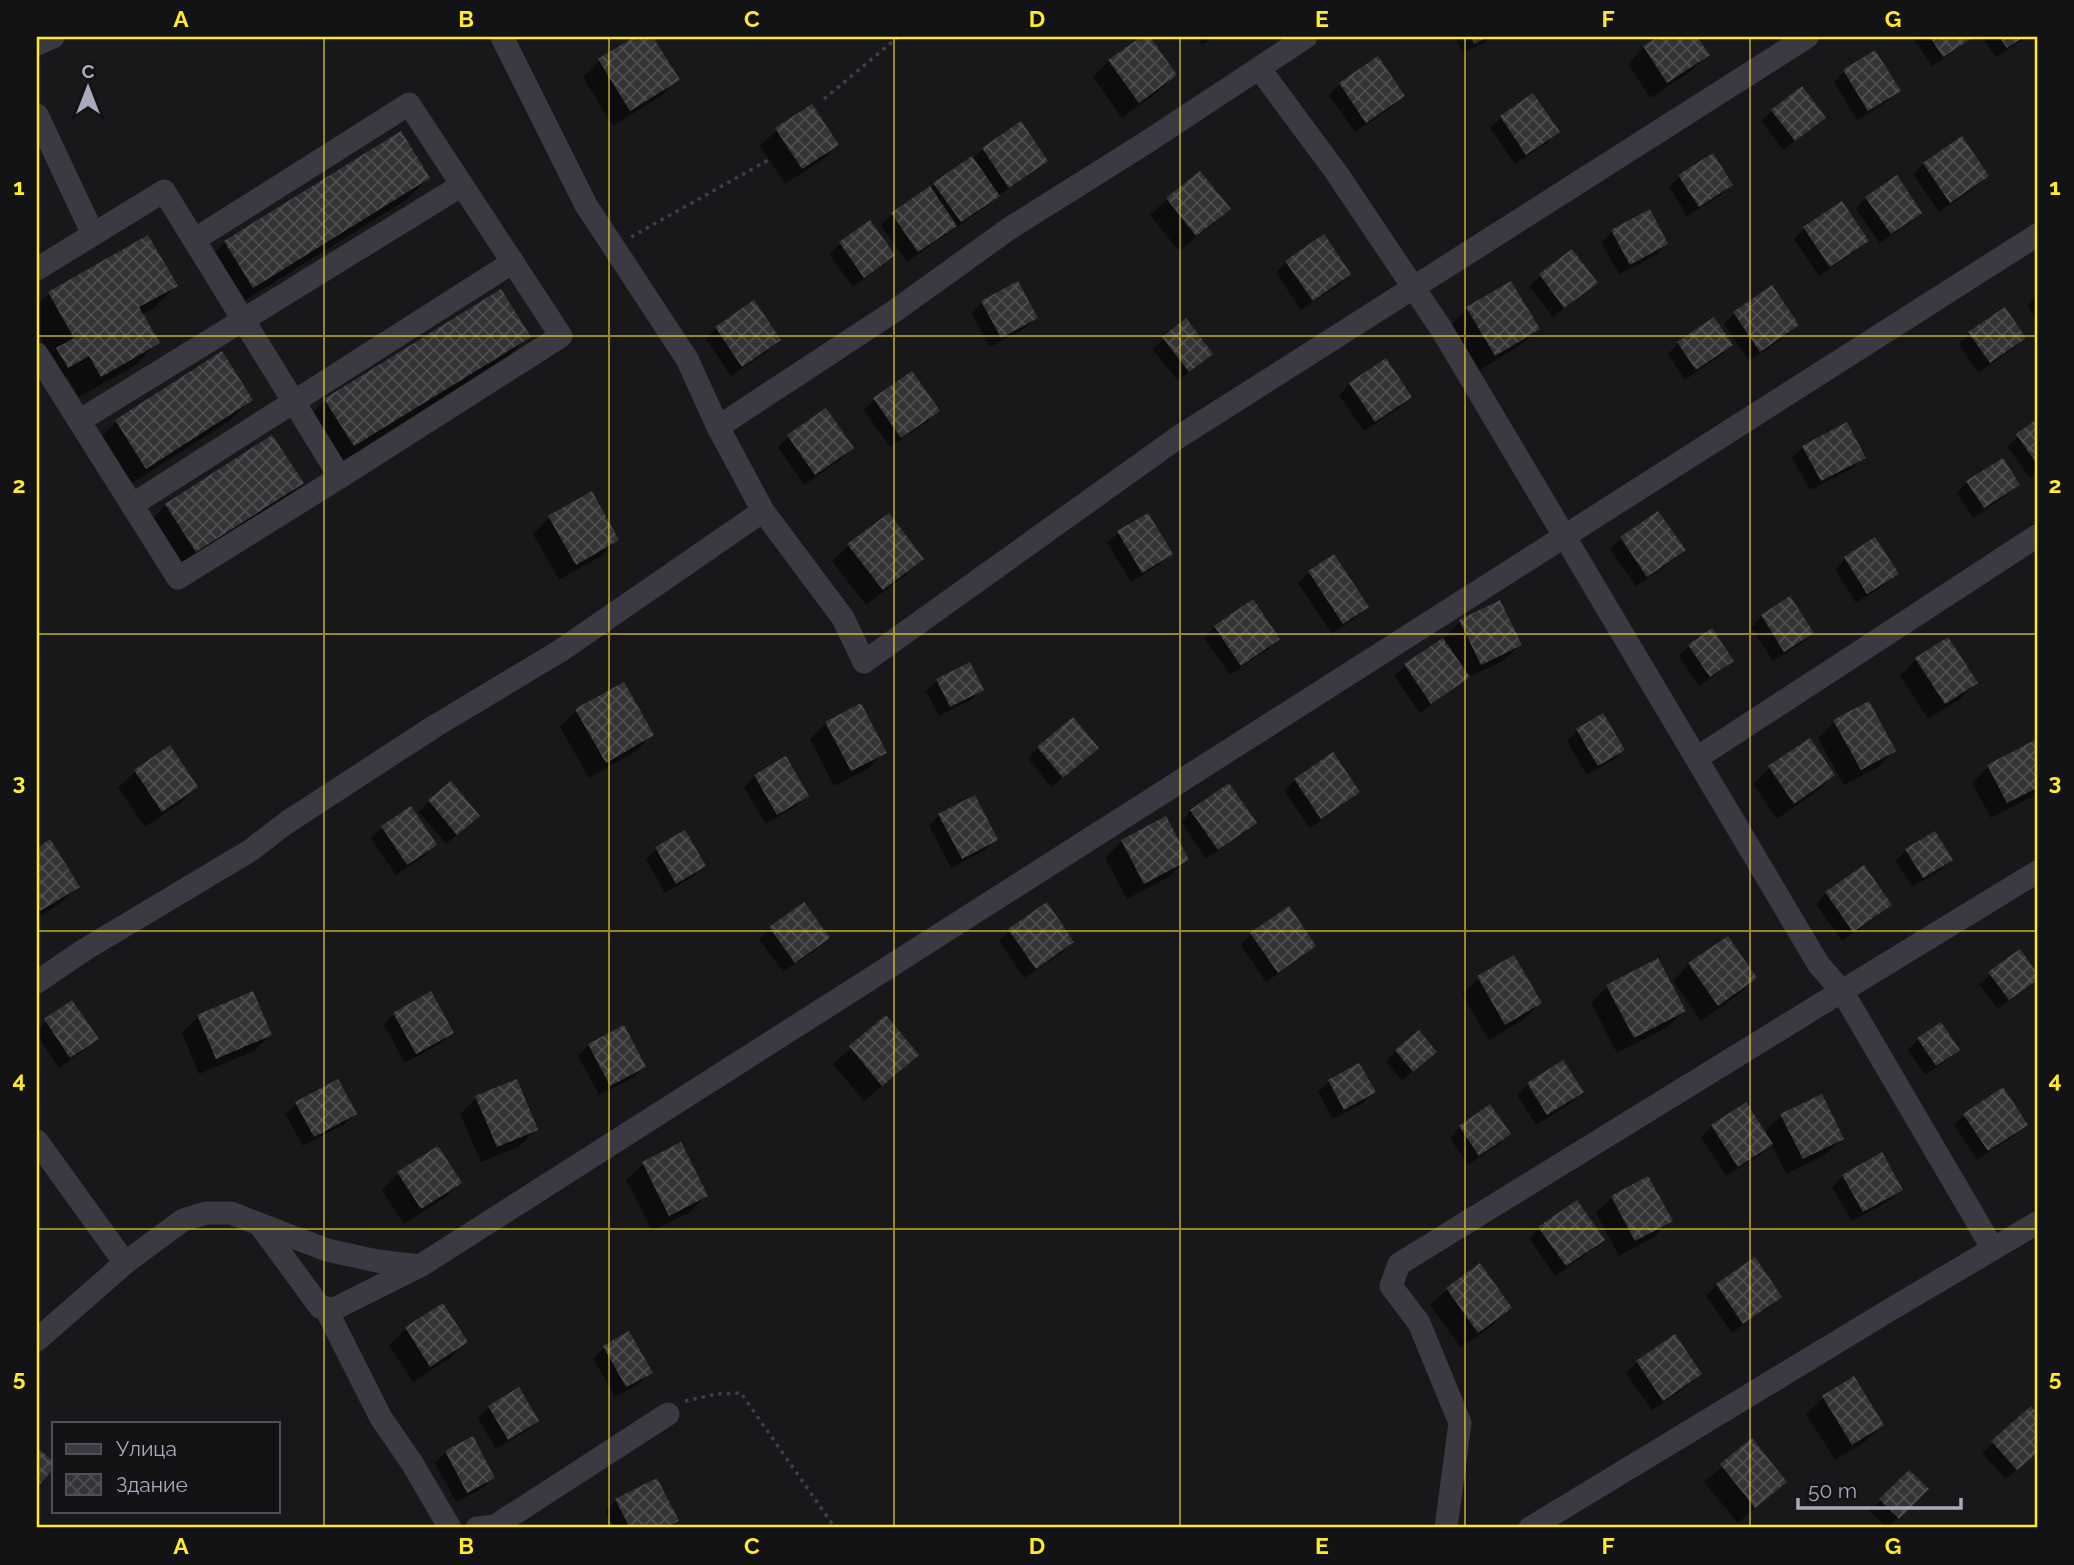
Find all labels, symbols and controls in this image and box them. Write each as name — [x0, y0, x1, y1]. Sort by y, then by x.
text: A — [173, 5, 189, 32]
text: B — [458, 5, 474, 32]
text: C — [744, 5, 760, 32]
text: D — [1029, 5, 1045, 32]
text: E — [1315, 5, 1329, 32]
text: F — [1601, 5, 1615, 32]
text: G — [1885, 5, 1901, 32]
north arrow — [52, 52, 122, 122]
text: С — [81, 60, 95, 82]
text: 1 — [13, 173, 25, 200]
text: 1 — [2049, 173, 2061, 200]
text: 2 — [13, 471, 25, 498]
text: 2 — [2049, 471, 2061, 498]
text: 3 — [13, 768, 25, 795]
text: 3 — [2049, 768, 2061, 795]
text: 4 — [12, 1066, 26, 1093]
text: 4 — [2048, 1066, 2062, 1093]
text: 5 — [13, 1364, 26, 1391]
text: 5 — [2049, 1364, 2062, 1391]
legend — [52, 1422, 280, 1512]
text: Улица — [116, 1436, 177, 1461]
scale bar — [1798, 1467, 1960, 1511]
text: Здание — [116, 1472, 188, 1497]
text: 50 m — [1808, 1478, 1857, 1503]
text: A — [173, 1532, 189, 1559]
text: B — [458, 1532, 474, 1559]
text: C — [744, 1532, 760, 1559]
text: D — [1029, 1532, 1045, 1559]
text: E — [1315, 1532, 1329, 1559]
text: F — [1601, 1532, 1615, 1559]
text: G — [1885, 1532, 1901, 1559]

